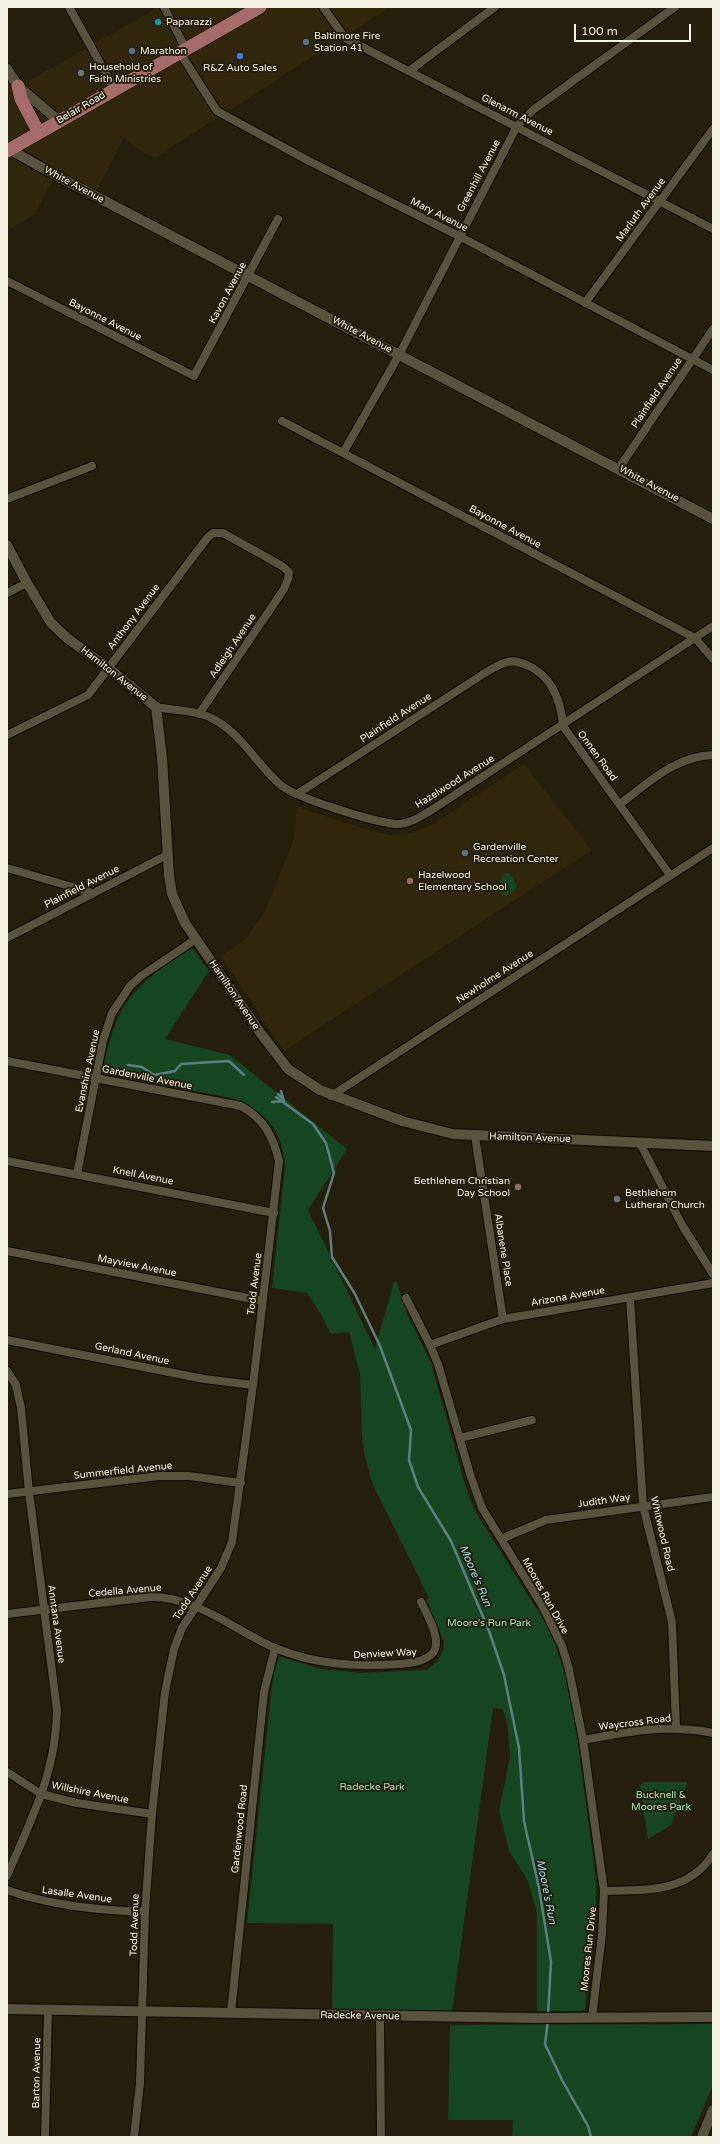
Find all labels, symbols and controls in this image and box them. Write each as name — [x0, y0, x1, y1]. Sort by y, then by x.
place label: Paparazzi — [166, 16, 212, 28]
scale bar — [576, 16, 693, 42]
marker: Paparazzi — [153, 17, 163, 27]
text: 100 m — [581, 24, 618, 38]
place label: Baltimore Fire Station 41 — [314, 30, 380, 54]
marker: Baltimore Fire Station 41 — [301, 37, 311, 47]
place label: Marathon — [140, 45, 187, 57]
marker: Marathon — [127, 46, 137, 56]
marker: R&Z Auto Sales — [235, 51, 245, 61]
place label: Household of Faith Ministries — [89, 61, 161, 84]
place label: R&Z Auto Sales — [203, 62, 277, 74]
marker: Household of Faith Ministries — [76, 68, 86, 78]
street label: Belair Road — [54, 89, 108, 127]
street label: Glenarm Avenue — [479, 92, 555, 138]
street label: Greenhill Avenue — [455, 138, 503, 214]
street label: White Avenue — [42, 164, 106, 206]
street label: Marluth Avenue — [614, 176, 668, 244]
street label: Mary Avenue — [408, 195, 470, 235]
street label: Kavon Avenue — [207, 260, 249, 326]
street label: Bayonne Avenue — [67, 296, 143, 344]
street label: White Avenue — [330, 314, 394, 356]
street label: Plainfield Avenue — [629, 355, 685, 431]
street label: White Avenue — [617, 463, 681, 505]
street label: Bayonne Avenue — [467, 503, 543, 551]
street label: Anthony Avenue — [105, 582, 163, 652]
street label: Adleigh Avenue — [207, 612, 259, 680]
street label: Hamilton Avenue — [78, 644, 150, 704]
street label: Plainfield Avenue — [358, 691, 434, 745]
street label: Onnen Road — [575, 728, 619, 784]
street label: Hazelwood Avenue — [413, 753, 497, 811]
place label: Gardenville Recreation Center — [473, 841, 559, 864]
marker: Gardenville Recreation Center — [460, 848, 470, 858]
street label: Plainfield Avenue — [43, 863, 121, 911]
place label: Hazelwood Elementary School — [418, 869, 507, 892]
marker: Hazelwood Elementary School — [405, 876, 415, 886]
street label: Newholme Avenue — [454, 948, 536, 1006]
street label: Hamilton Avenue — [206, 958, 262, 1032]
street label: Evanshire Avenue — [73, 1029, 103, 1113]
street label: Gardenville Avenue — [101, 1063, 193, 1093]
street label: Hamilton Avenue — [489, 1131, 571, 1145]
street label: Knell Avenue — [112, 1164, 174, 1188]
place label: Bethlehem Christian Day School — [414, 1175, 510, 1198]
marker: Bethlehem Christian Day School — [513, 1182, 523, 1192]
place label: Bethlehem Lutheran Church — [625, 1187, 705, 1210]
marker: Bethlehem Lutheran Church — [612, 1194, 622, 1204]
street label: Albanene Place — [491, 1213, 515, 1287]
street label: Mayview Avenue — [96, 1252, 178, 1280]
street label: Todd Avenue — [245, 1252, 265, 1316]
street label: Arizona Avenue — [530, 1285, 606, 1309]
street label: Gerland Avenue — [94, 1340, 170, 1368]
street label: Summerfield Avenue — [73, 1460, 173, 1482]
street label: Judith Way — [577, 1491, 631, 1511]
street label: Whitwood Road — [648, 1495, 676, 1573]
water label: Moore's Run — [456, 1543, 494, 1609]
street label: Moores Run Drive — [519, 1556, 571, 1636]
street label: Todd Avenue — [171, 1564, 215, 1622]
street label: Cedella Avenue — [88, 1582, 162, 1600]
street label: Anntana Avenue — [45, 1584, 67, 1664]
park label: Moore's Run Park — [447, 1617, 531, 1629]
street label: Denview Way — [353, 1646, 417, 1662]
street label: Waycross Road — [598, 1713, 672, 1733]
street label: Willshire Avenue — [50, 1780, 130, 1806]
park label: Radecke Park — [339, 1781, 405, 1793]
street label: Gardenwood Road — [229, 1784, 251, 1874]
park label: Bucknell & Moores Park — [631, 1789, 691, 1812]
water label: Moore's Run — [533, 1858, 559, 1926]
street label: Lasalle Avenue — [41, 1884, 113, 1906]
street label: Todd Avenue — [128, 1894, 142, 1956]
street label: Moores Run Drive — [579, 1906, 599, 1992]
street label: Radecke Avenue — [320, 2009, 400, 2023]
street label: Barton Avenue — [30, 2038, 44, 2108]

